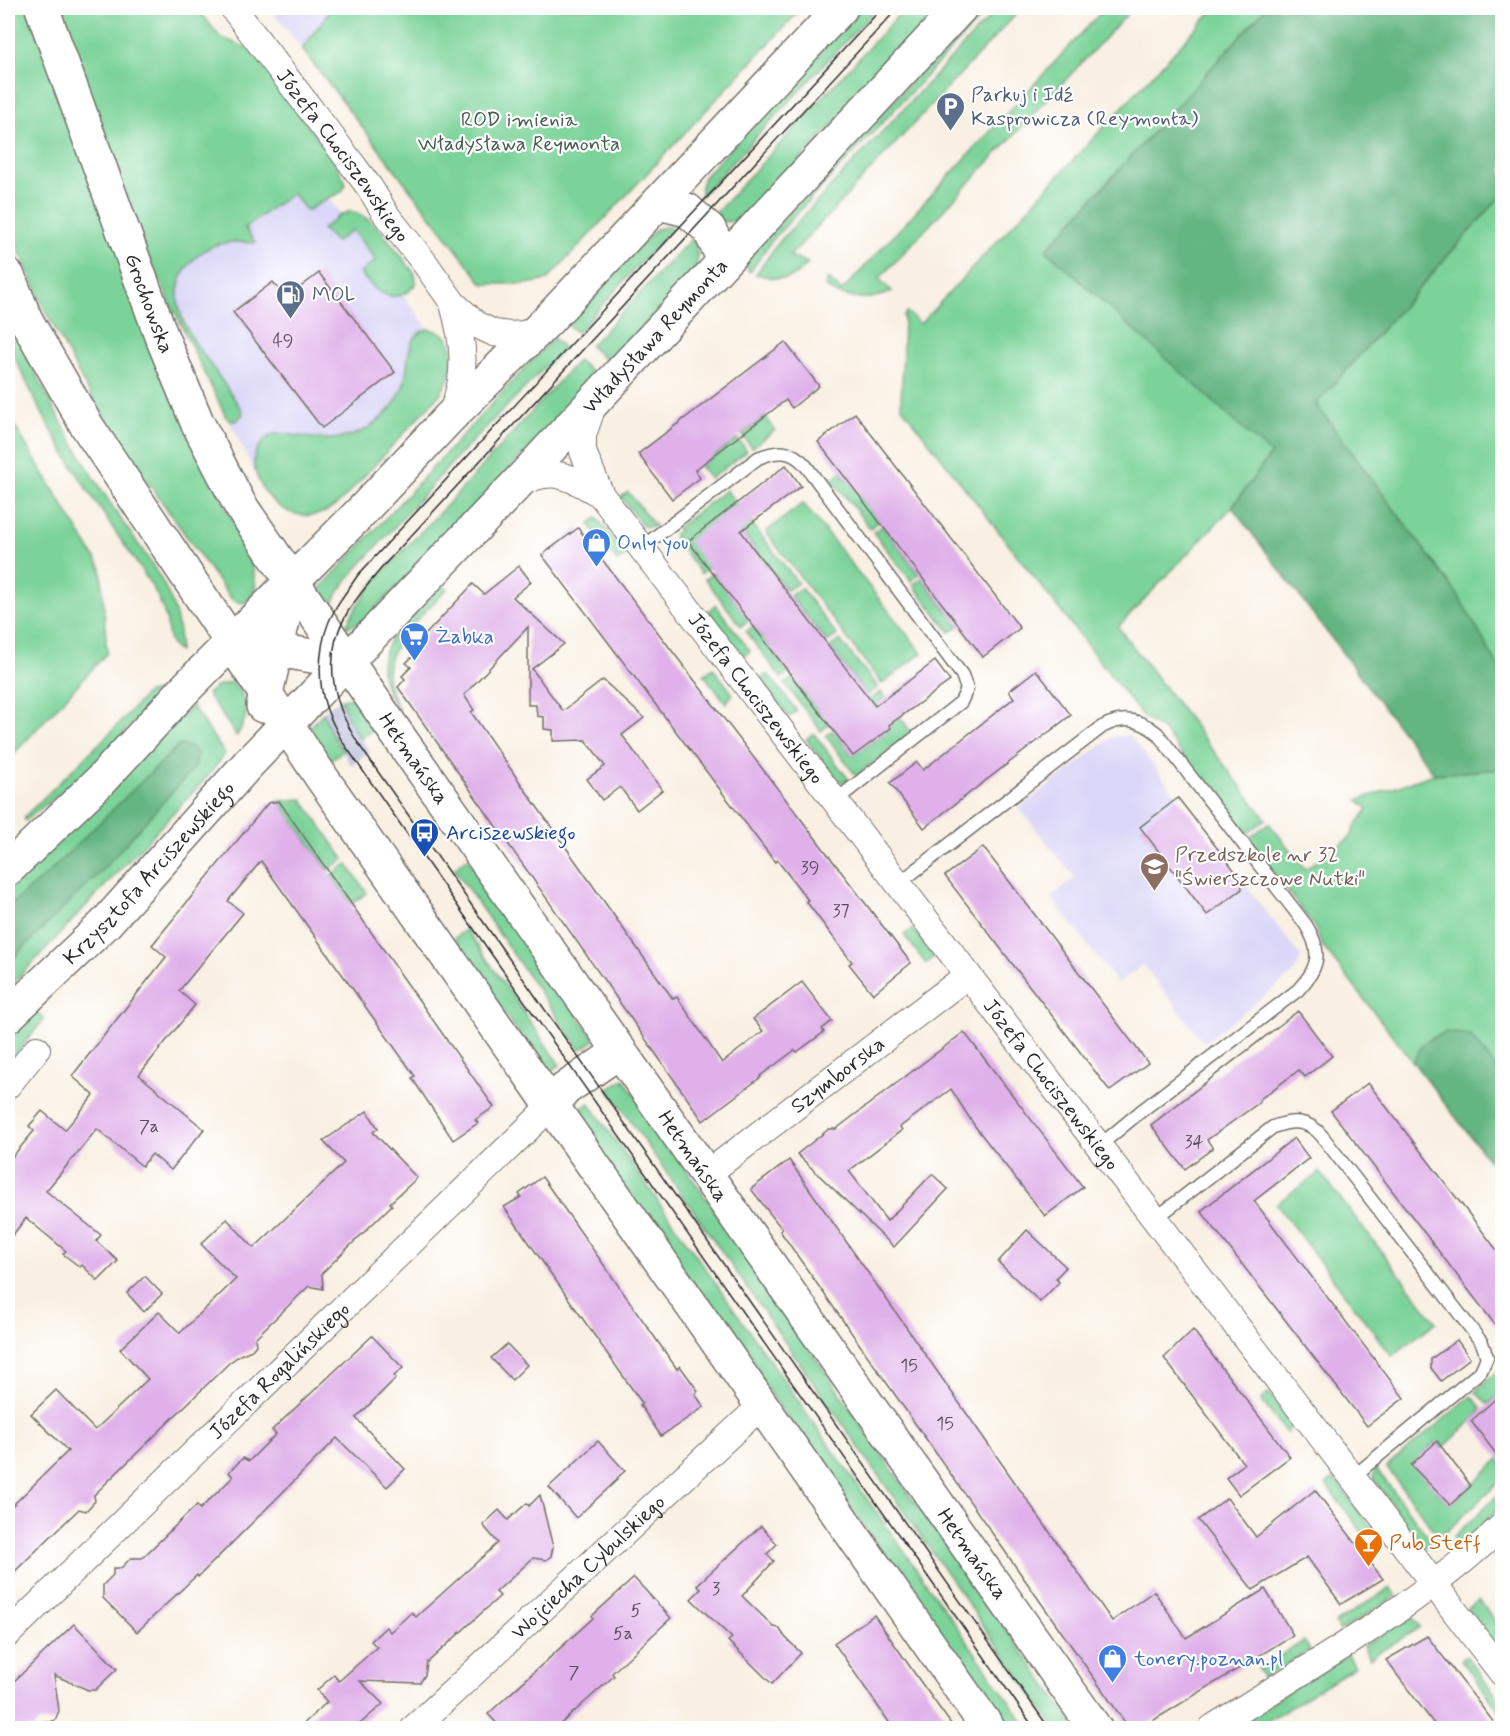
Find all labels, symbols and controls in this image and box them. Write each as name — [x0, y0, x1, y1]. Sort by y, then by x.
street label: Józefa Chociszewskiego — [269, 63, 416, 248]
place label: Parkuj i Idź Kasprowicza (Reymonta) — [971, 81, 1199, 133]
parking icon: Parkuj i Idź Kasprowicza (Reymonta) — [934, 90, 966, 132]
park label: ROD imienia Władysława Reymonta — [418, 106, 620, 158]
street label: Grochowska — [117, 249, 180, 358]
street label: Władysława Reymonta — [576, 253, 735, 420]
fuel station icon: MOL — [275, 278, 307, 320]
place label: MOL — [312, 281, 356, 309]
house number: 49 — [272, 329, 294, 353]
shop icon: Only you — [580, 526, 612, 568]
place label: Only you — [617, 529, 688, 557]
street label: Józefa Chociszewskiego — [681, 607, 830, 790]
supermarket icon: Żabka — [398, 620, 430, 662]
place label: Żabka — [435, 623, 494, 651]
street label: Hetmańska — [371, 708, 455, 810]
street label: Krzysztofa Arciszewskiego — [57, 775, 241, 972]
bus stop icon: Arciszewskiego — [409, 816, 441, 858]
place label: Arciszewskiego — [446, 819, 576, 849]
place label: Przedszkole nr 32 "Świerszczowe Nutki" — [1175, 841, 1365, 893]
school or university icon: Przedszkole nr 32 "Świerszczowe Nutki" — [1138, 850, 1170, 892]
house number: 39 — [801, 856, 819, 880]
house number: 37 — [832, 899, 850, 923]
street label: Józefa Chociszewskiego — [976, 993, 1125, 1176]
street label: Szymborska — [785, 1030, 891, 1120]
street label: Hetmańska — [651, 1105, 734, 1208]
house number: 7a — [139, 1115, 159, 1139]
house number: 34 — [1184, 1130, 1204, 1154]
street label: Józefa Rogalińskiego — [203, 1296, 356, 1446]
house number: 15 — [900, 1354, 918, 1378]
house number: 15 — [936, 1412, 954, 1436]
street label: Wojciecha Cybulskiego — [505, 1489, 672, 1646]
street label: Hetmańska — [930, 1503, 1014, 1606]
bar icon: Pub Steff — [1352, 1526, 1384, 1568]
place label: Pub Steff — [1389, 1529, 1481, 1557]
house number: 3 — [712, 1577, 720, 1601]
house number: 5 — [631, 1599, 642, 1623]
house number: 5a — [613, 1622, 633, 1646]
shop icon: tonery.poznan.pl — [1097, 1642, 1129, 1684]
place label: tonery.poznan.pl — [1133, 1645, 1283, 1673]
house number: 7 — [569, 1661, 580, 1685]

